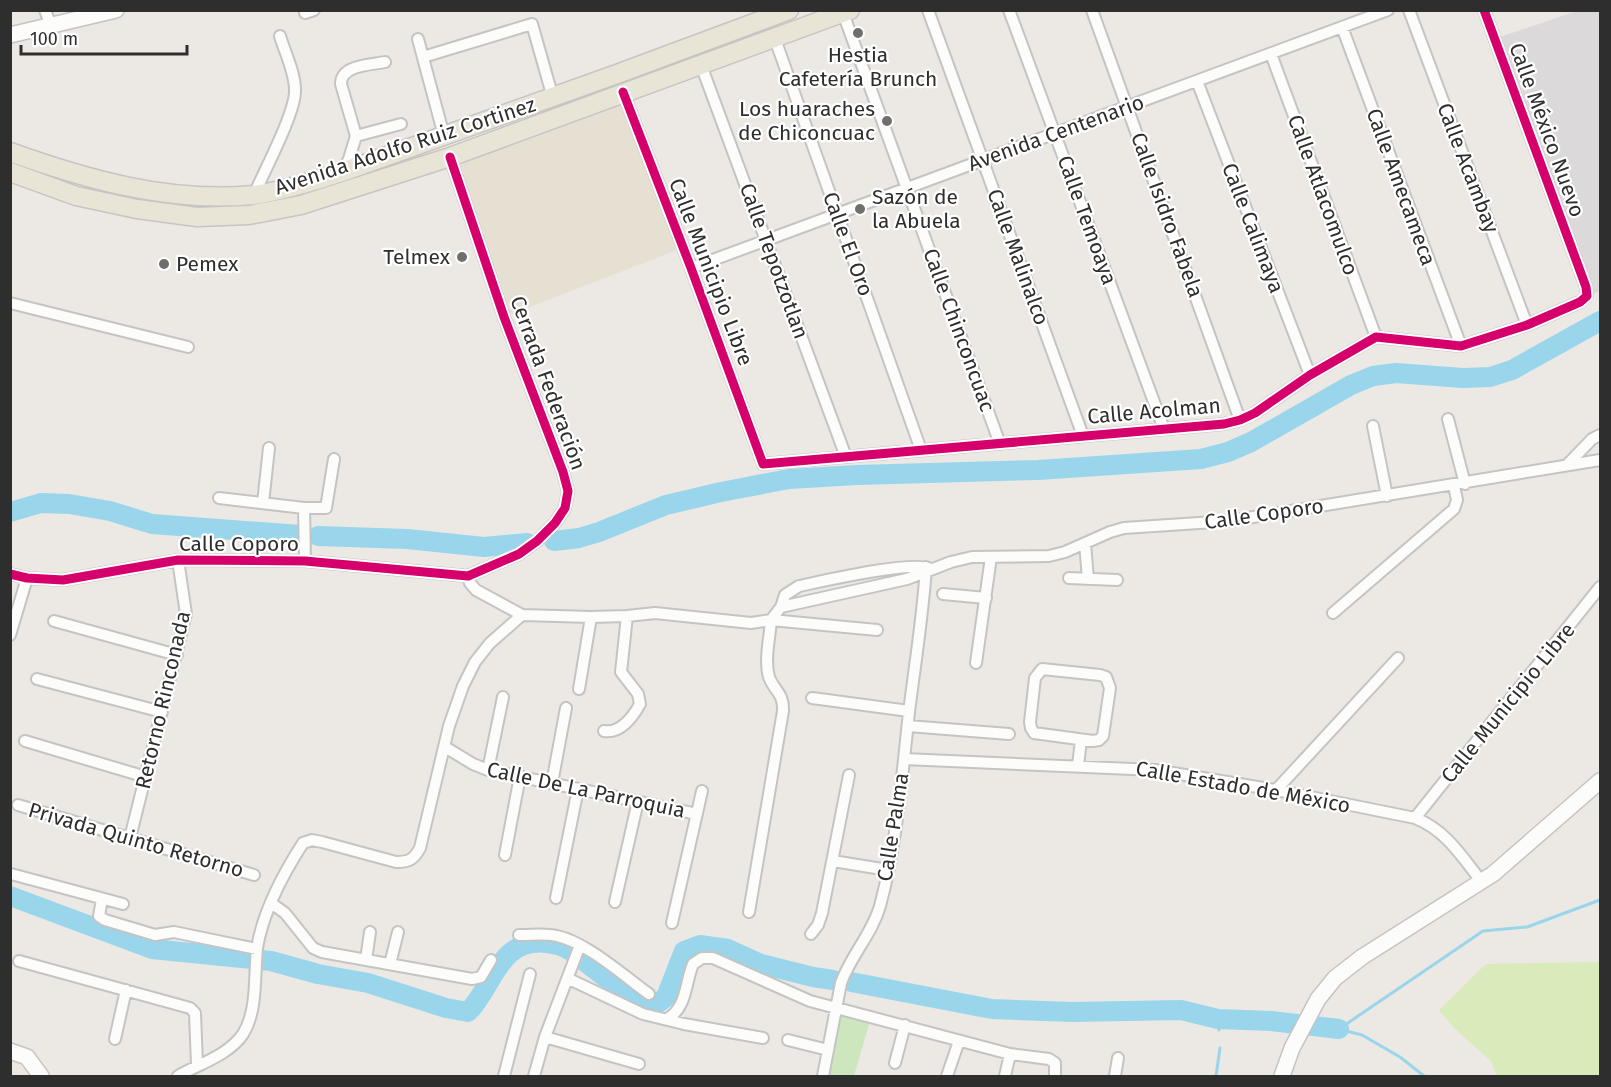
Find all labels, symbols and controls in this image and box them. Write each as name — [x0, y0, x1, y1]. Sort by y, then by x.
scale bar — [21, 18, 188, 56]
marker: Hestia Cafetería Brunch — [851, 26, 865, 40]
text: 100 m — [30, 28, 78, 50]
street label: Calle México Nuevo — [1503, 39, 1591, 221]
place label: Hestia Cafetería Brunch — [779, 42, 937, 92]
street label: Avenida Centenario — [964, 89, 1148, 177]
street label: Avenida Adolfo Ruiz Cortinez — [271, 91, 539, 201]
place label: Los huaraches de Chiconcuac — [738, 96, 875, 146]
street label: Calle Acambay — [1431, 99, 1505, 237]
street label: Calle Amecameca — [1360, 105, 1442, 269]
street label: Calle Atlacomulco — [1282, 111, 1364, 279]
marker: Los huaraches de Chiconcuac — [880, 114, 894, 128]
street label: Calle Isidro Fabela — [1125, 129, 1209, 301]
street label: Calle Temoaya — [1052, 152, 1122, 288]
street label: Calle Calimaya — [1216, 159, 1290, 297]
street label: Calle Municipio Libre — [663, 175, 759, 369]
street label: Calle Tepotzotlan — [734, 180, 814, 342]
place label: Sazón de la Abuela — [872, 184, 961, 234]
street label: Calle Malinalco — [981, 185, 1055, 329]
street label: Calle El Oro — [817, 188, 879, 300]
marker: Sazón de la Abuela — [853, 202, 867, 216]
place label: Telmex — [383, 244, 451, 270]
street label: Calle Chinconcuac — [917, 245, 1001, 415]
marker: Telmex — [455, 250, 469, 264]
place label: Pemex — [176, 251, 239, 277]
marker: Pemex — [157, 257, 171, 271]
street label: Cerrada Federación — [504, 292, 592, 474]
street label: Calle Acolman — [1086, 392, 1222, 430]
street label: Calle Coporo — [1203, 493, 1325, 535]
street label: Calle Coporo — [179, 531, 299, 557]
street label: Retorno Rinconada — [130, 608, 196, 792]
street label: Calle Municipio Libre — [1435, 618, 1581, 788]
street label: Calle Estado de México — [1134, 755, 1352, 819]
street label: Calle De La Parroquia — [484, 756, 688, 824]
street label: Calle Palma — [872, 771, 914, 883]
street label: Privada Quinto Retorno — [25, 797, 247, 883]

